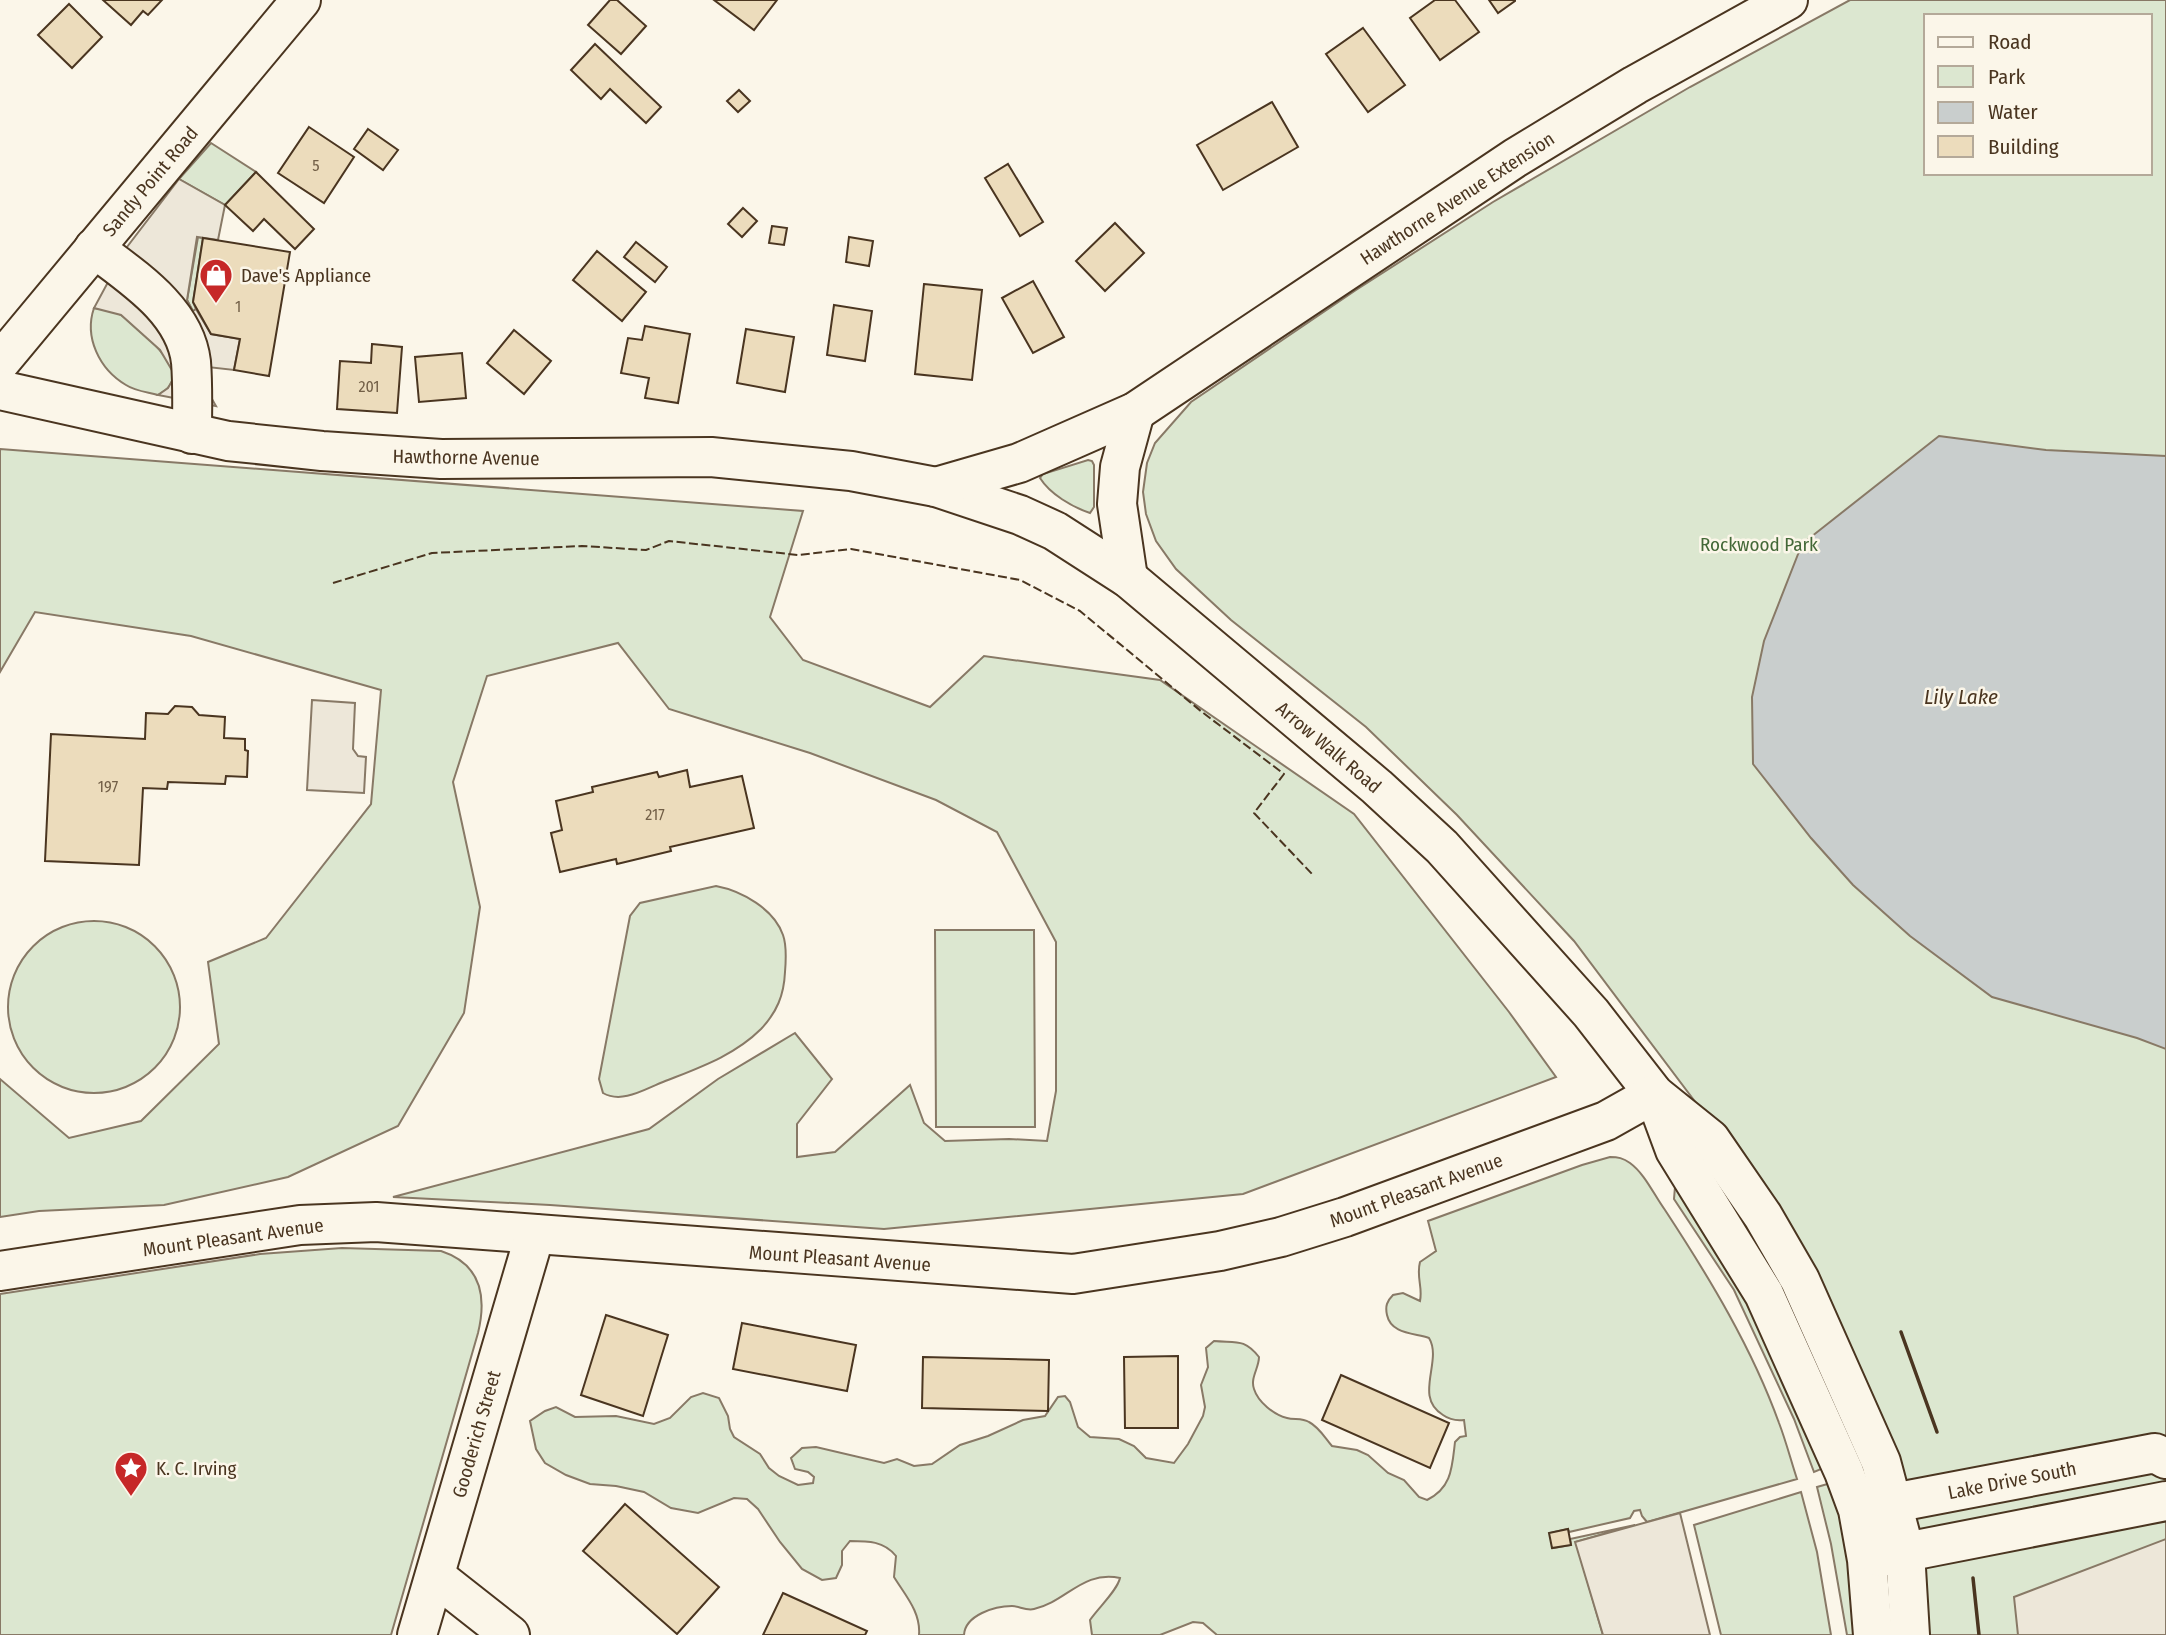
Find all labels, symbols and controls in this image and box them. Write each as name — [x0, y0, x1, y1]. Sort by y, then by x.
legend — [1924, 14, 2152, 175]
text: Road — [1988, 29, 2032, 55]
text: Park — [1988, 64, 2026, 90]
text: Water — [1988, 99, 2038, 125]
street label: Sandy Point Road — [98, 122, 203, 241]
street label: Hawthorne Avenue Extension — [1356, 127, 1559, 270]
text: Building — [1988, 134, 2059, 160]
house number: 5 — [312, 156, 320, 175]
shop icon: Dave's Appliance — [197, 256, 235, 305]
place label: Dave's Appliance — [241, 264, 371, 287]
house number: 1 — [235, 297, 241, 316]
house number: 201 — [358, 377, 380, 396]
street label: Hawthorne Avenue — [392, 445, 540, 470]
park label: Rockwood Park — [1700, 533, 1818, 556]
water label: Lily Lake — [1924, 684, 1998, 710]
street label: Arrow Walk Road — [1271, 697, 1386, 798]
house number: 197 — [98, 777, 119, 796]
house number: 217 — [645, 805, 665, 824]
street label: Mount Pleasant Avenue — [1327, 1148, 1506, 1232]
street label: Mount Pleasant Avenue — [141, 1213, 325, 1262]
street label: Mount Pleasant Avenue — [748, 1241, 932, 1276]
street label: Gooderich Street — [447, 1367, 506, 1500]
place icon: K. C. Irving — [112, 1449, 150, 1498]
place label: K. C. Irving — [156, 1457, 237, 1480]
street label: Lake Drive South — [1946, 1457, 2078, 1504]

